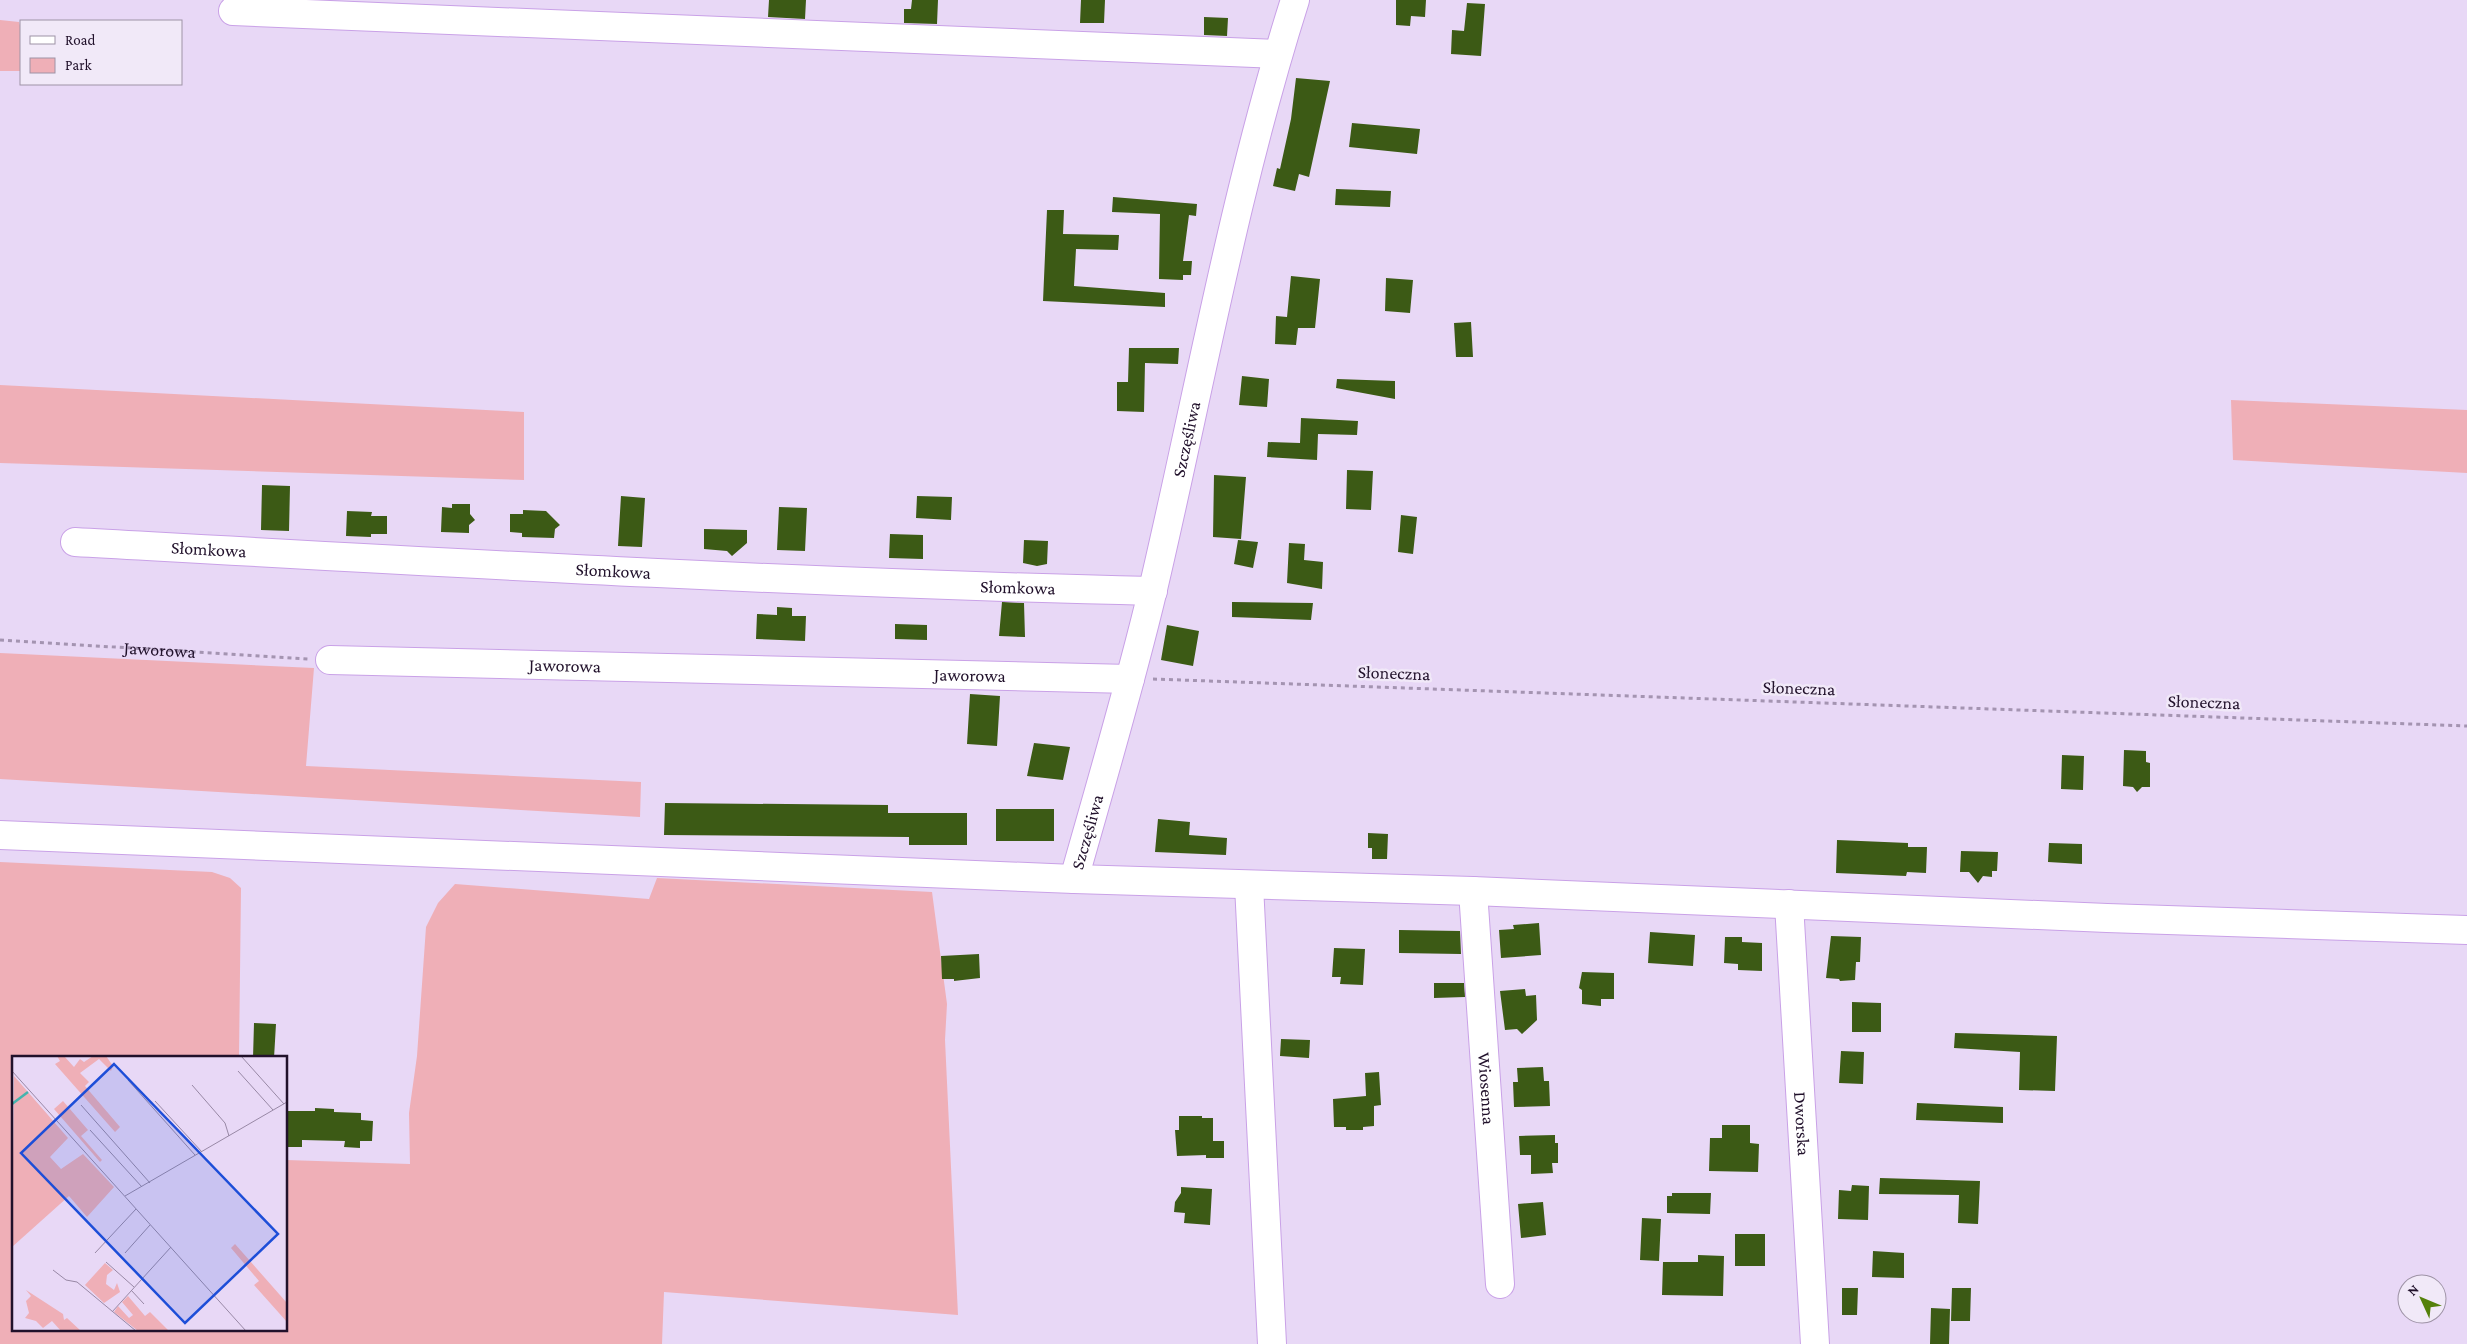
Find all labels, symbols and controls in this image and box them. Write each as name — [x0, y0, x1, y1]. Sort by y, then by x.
legend — [20, 20, 182, 85]
text: Road — [65, 32, 96, 48]
text: Park — [65, 57, 92, 73]
street label: Szczęśliwa — [1168, 400, 1204, 479]
street label: Słomkowa — [171, 537, 247, 562]
street label: Słomkowa — [575, 559, 651, 583]
street label: Słomkowa — [980, 576, 1056, 599]
street label: Jaworowa — [121, 638, 196, 662]
street label: Jaworowa — [527, 655, 601, 676]
street label: Słoneczna — [1357, 662, 1431, 684]
street label: Jaworowa — [932, 664, 1006, 686]
street label: Słoneczna — [1762, 677, 1836, 699]
street label: Słoneczna — [2167, 691, 2241, 713]
street label: Szczęśliwa — [1067, 792, 1108, 872]
street label: Wiosenna — [1474, 1052, 1499, 1125]
inset map — [12, 1056, 288, 1332]
street label: Dworska — [1790, 1091, 1814, 1156]
north arrow — [2397, 1274, 2447, 1324]
text: N — [2404, 1281, 2422, 1299]

